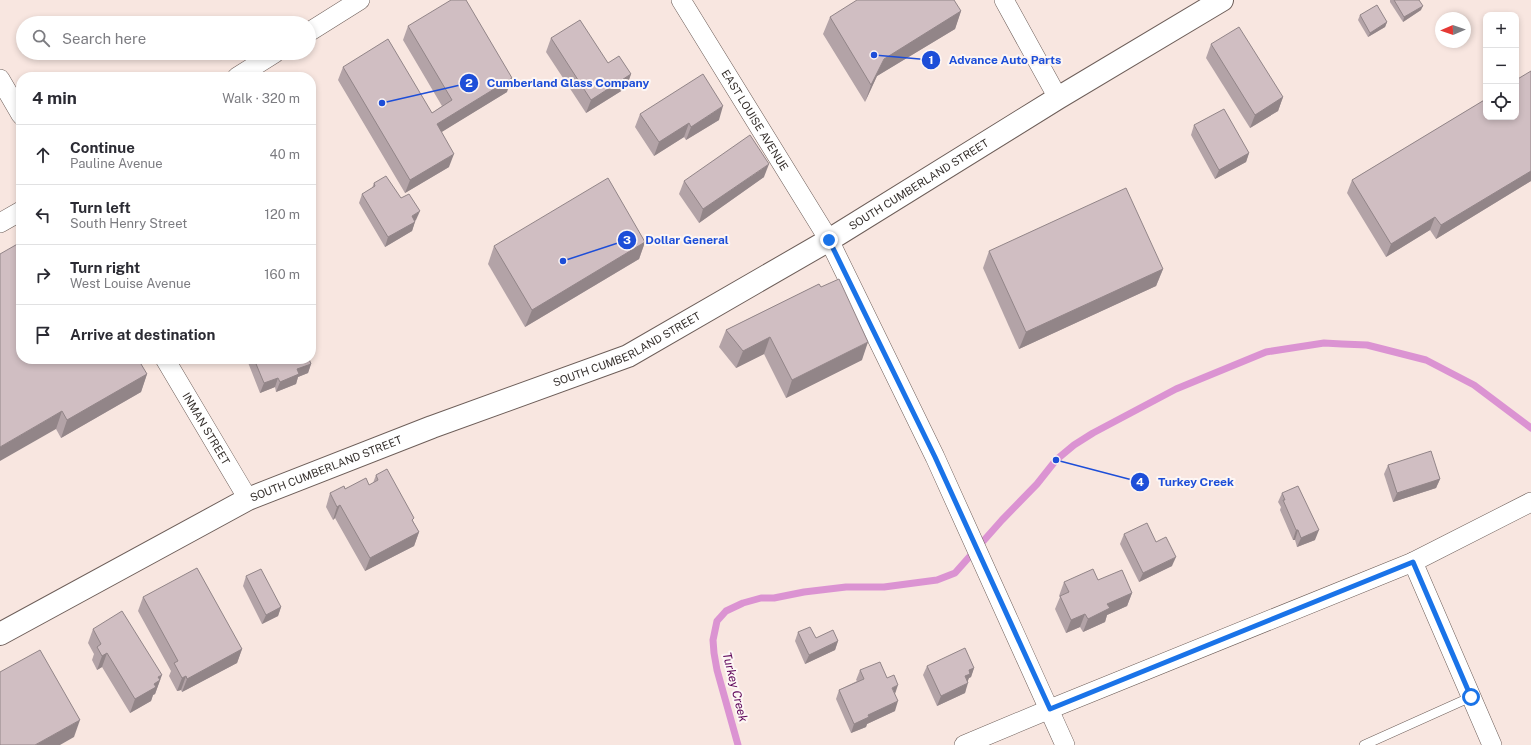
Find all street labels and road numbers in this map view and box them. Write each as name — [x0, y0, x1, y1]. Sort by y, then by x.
street label: EAST LOUISE AVENUE — [719, 67, 791, 173]
street label: SOUTH CUMBERLAND STREET — [847, 136, 991, 232]
street label: SOUTH CUMBERLAND STREET — [551, 309, 703, 389]
street label: INMAN STREET — [180, 391, 233, 467]
street label: SOUTH CUMBERLAND STREET — [248, 433, 404, 504]

